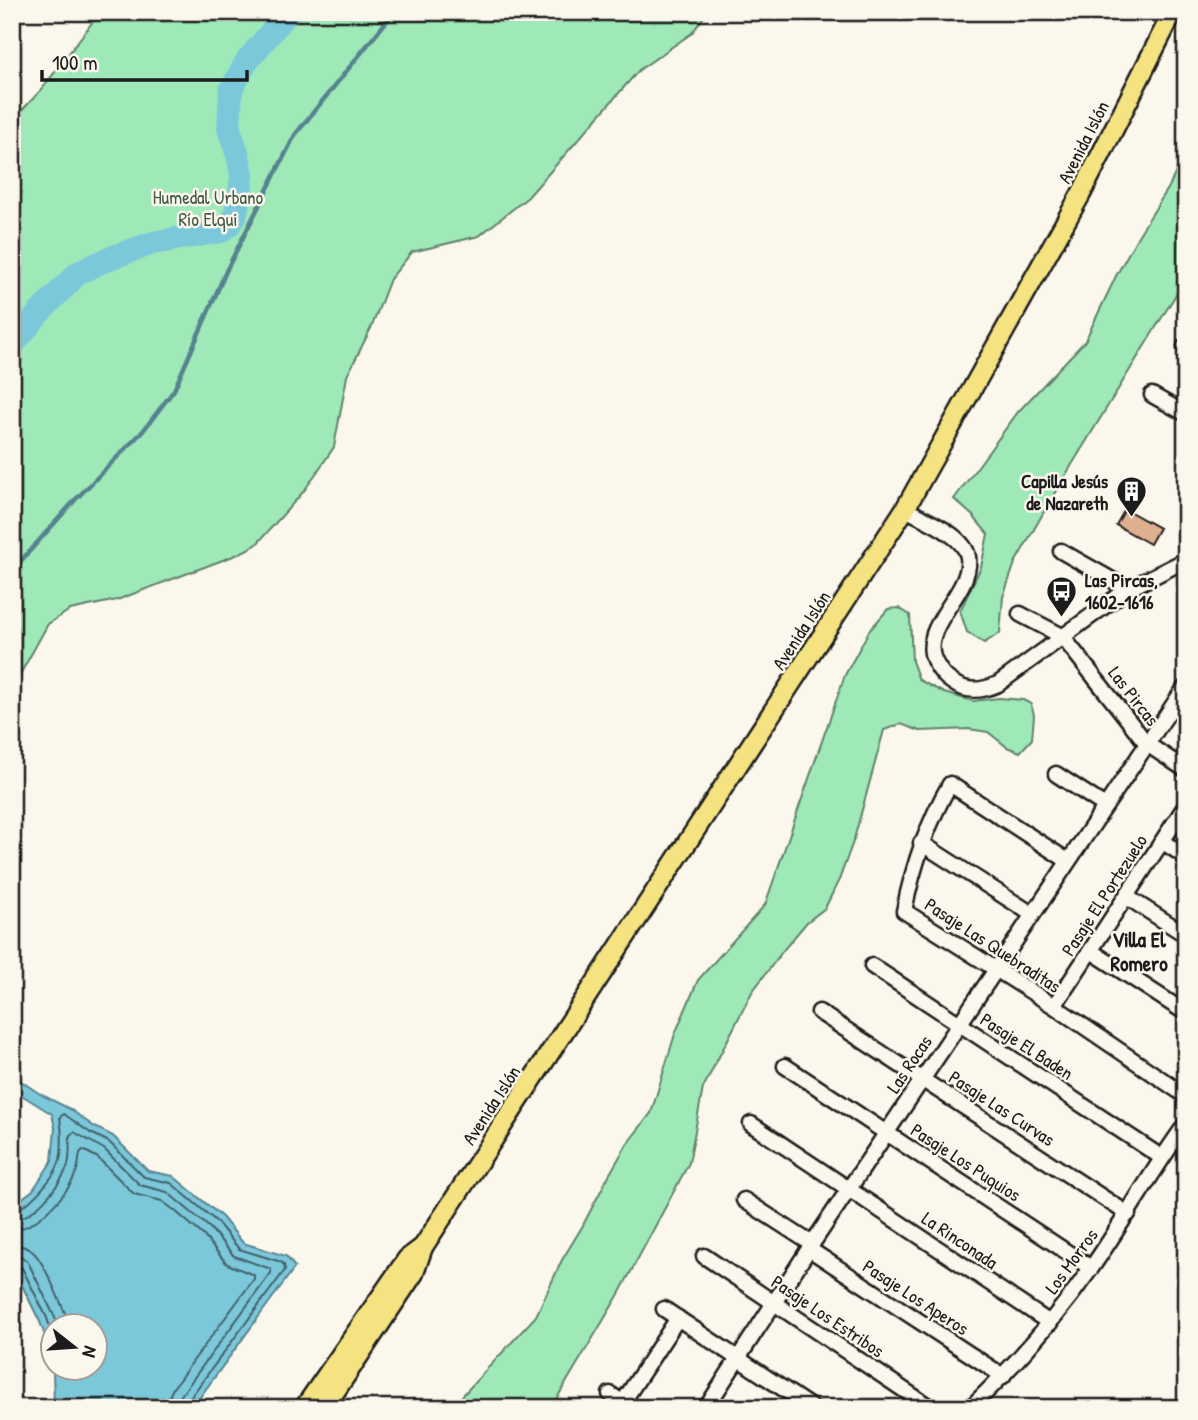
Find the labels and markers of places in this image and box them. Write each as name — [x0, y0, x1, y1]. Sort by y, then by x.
place label: Capilla Jesús de Nazareth — [1021, 468, 1109, 516]
building icon: Capilla Jesús de Nazareth — [1114, 475, 1148, 519]
place label: Las Pircas, 1602-1616 — [1085, 567, 1158, 615]
bus stop icon: Las Pircas, 1602-1616 — [1045, 574, 1079, 618]

